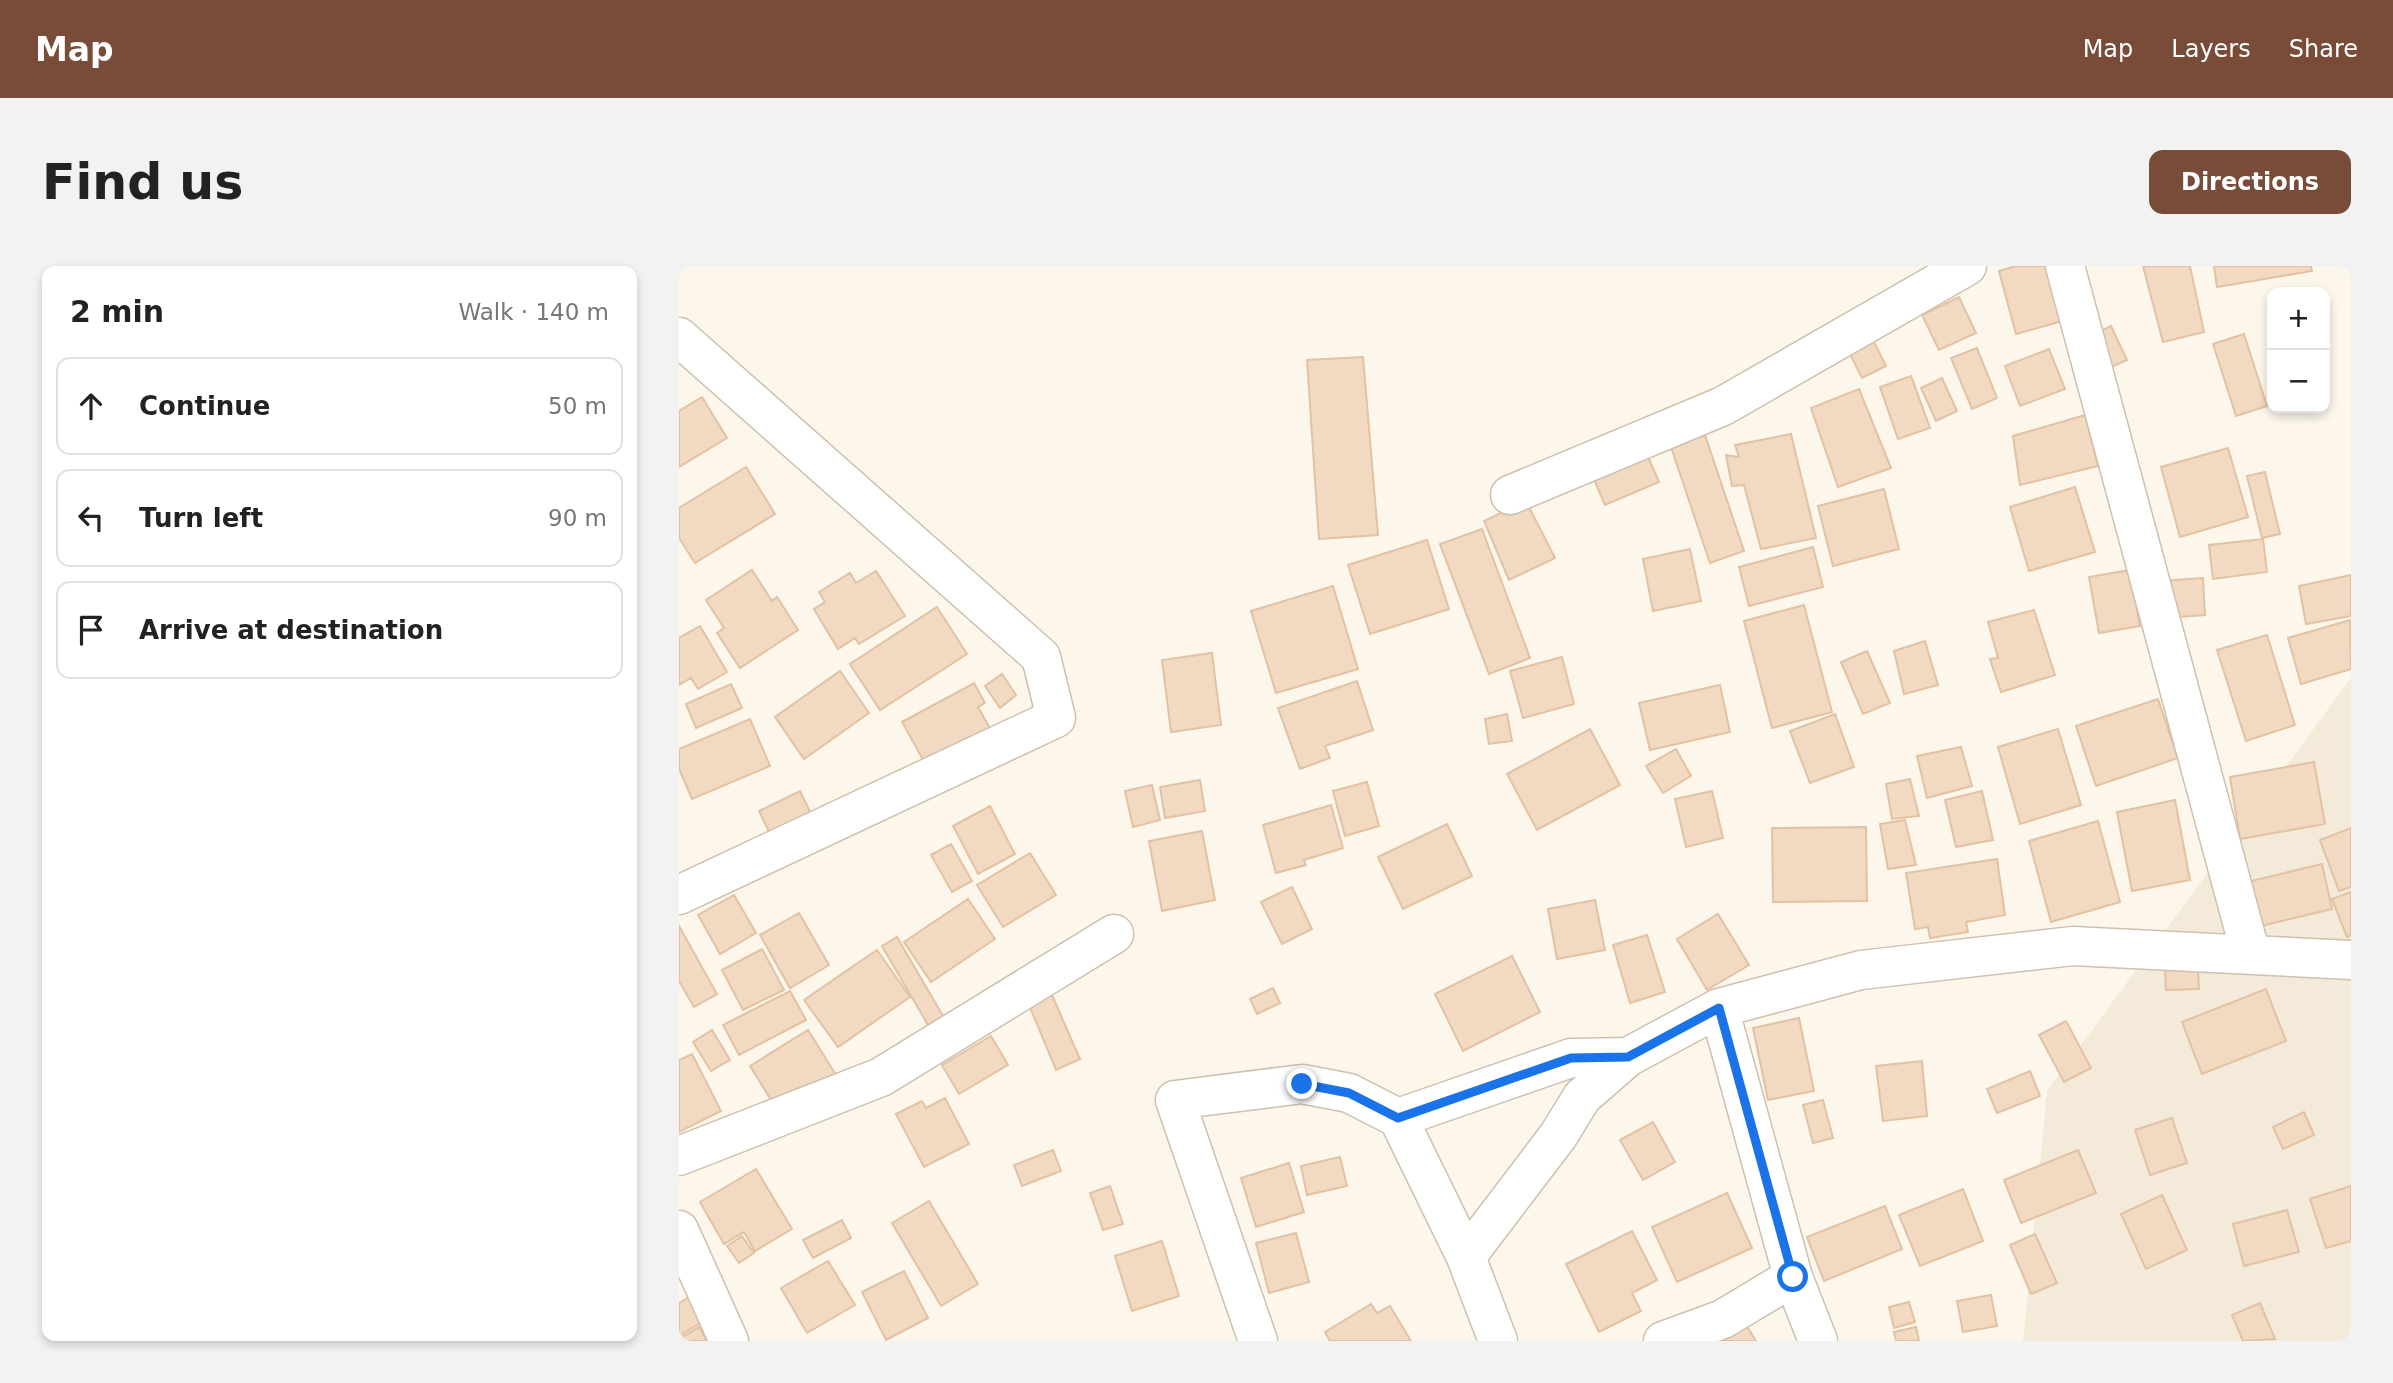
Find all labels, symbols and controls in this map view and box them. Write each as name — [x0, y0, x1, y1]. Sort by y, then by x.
text: Map — [35, 30, 114, 69]
text: Map — [2083, 35, 2133, 63]
text: Layers — [2171, 35, 2251, 63]
text: Share — [2289, 35, 2358, 63]
button: Directions — [2149, 150, 2351, 214]
text: Find us — [42, 154, 243, 211]
map controls — [2267, 287, 2330, 413]
button: + — [2267, 287, 2330, 350]
text: 2 min — [70, 294, 164, 329]
text: Walk · 140 m — [458, 299, 609, 325]
button: − — [2267, 350, 2330, 413]
icon: ahead — [72, 387, 110, 425]
text: Continue — [139, 391, 270, 421]
text: 50 m — [548, 393, 607, 419]
icon: left — [72, 499, 110, 537]
text: Turn left — [139, 503, 263, 533]
text: 90 m — [548, 505, 607, 531]
icon: arrive — [72, 611, 110, 649]
text: Arrive at destination — [139, 615, 443, 645]
route end — [1286, 1068, 1317, 1099]
route start — [1777, 1261, 1808, 1292]

